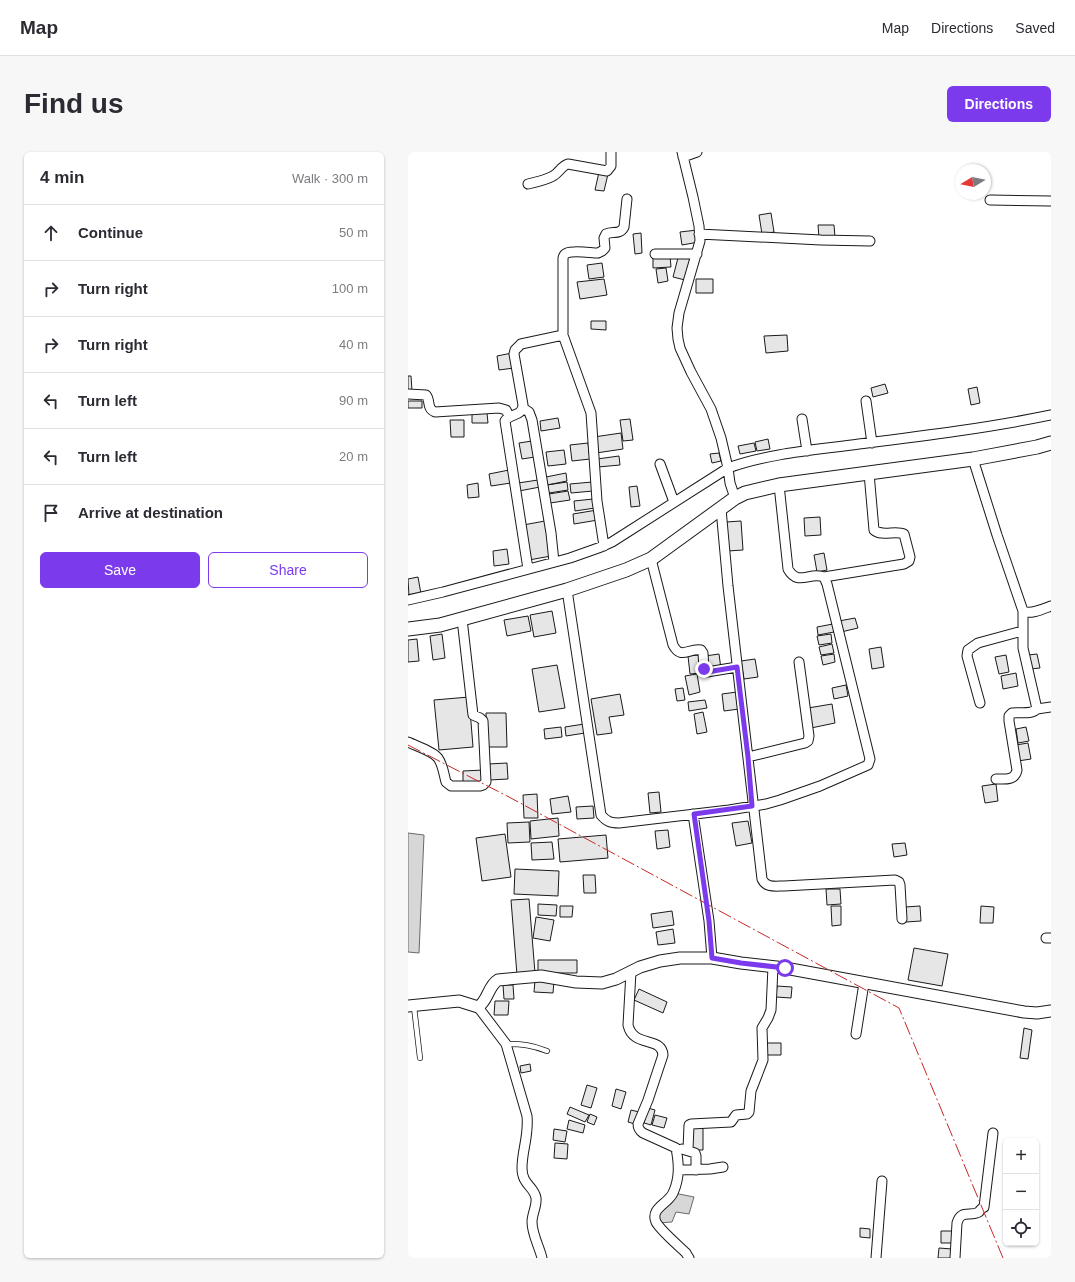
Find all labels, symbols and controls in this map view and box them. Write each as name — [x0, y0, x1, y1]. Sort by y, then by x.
text: Map — [20, 17, 58, 38]
text: Map — [882, 20, 909, 36]
text: Directions — [931, 20, 993, 36]
text: Saved — [1015, 20, 1055, 36]
button: Directions — [947, 86, 1051, 122]
text: Find us — [24, 88, 124, 119]
north arrow — [955, 164, 991, 200]
text: 4 min — [40, 168, 84, 187]
text: Walk · 300 m — [292, 171, 368, 186]
icon: ahead — [40, 222, 62, 244]
text: Continue — [78, 224, 143, 241]
text: 50 m — [339, 225, 368, 240]
icon: right — [40, 278, 62, 300]
text: Turn right — [78, 280, 148, 297]
text: 100 m — [332, 281, 368, 296]
icon: right — [40, 334, 62, 356]
text: Turn right — [78, 336, 148, 353]
text: 40 m — [339, 337, 368, 352]
icon: left — [40, 390, 62, 412]
text: Turn left — [78, 392, 137, 409]
text: 90 m — [339, 393, 368, 408]
icon: left — [40, 446, 62, 468]
text: Turn left — [78, 448, 137, 465]
text: 20 m — [339, 449, 368, 464]
icon: arrive — [40, 502, 62, 524]
text: Arrive at destination — [78, 504, 223, 521]
button: Save — [40, 552, 200, 588]
button: Share — [208, 552, 368, 588]
route end — [695, 660, 713, 678]
route start — [776, 959, 794, 977]
map controls — [1003, 1138, 1039, 1246]
button: + — [1003, 1138, 1039, 1174]
button: − — [1003, 1174, 1039, 1210]
button: locate — [1003, 1210, 1039, 1246]

